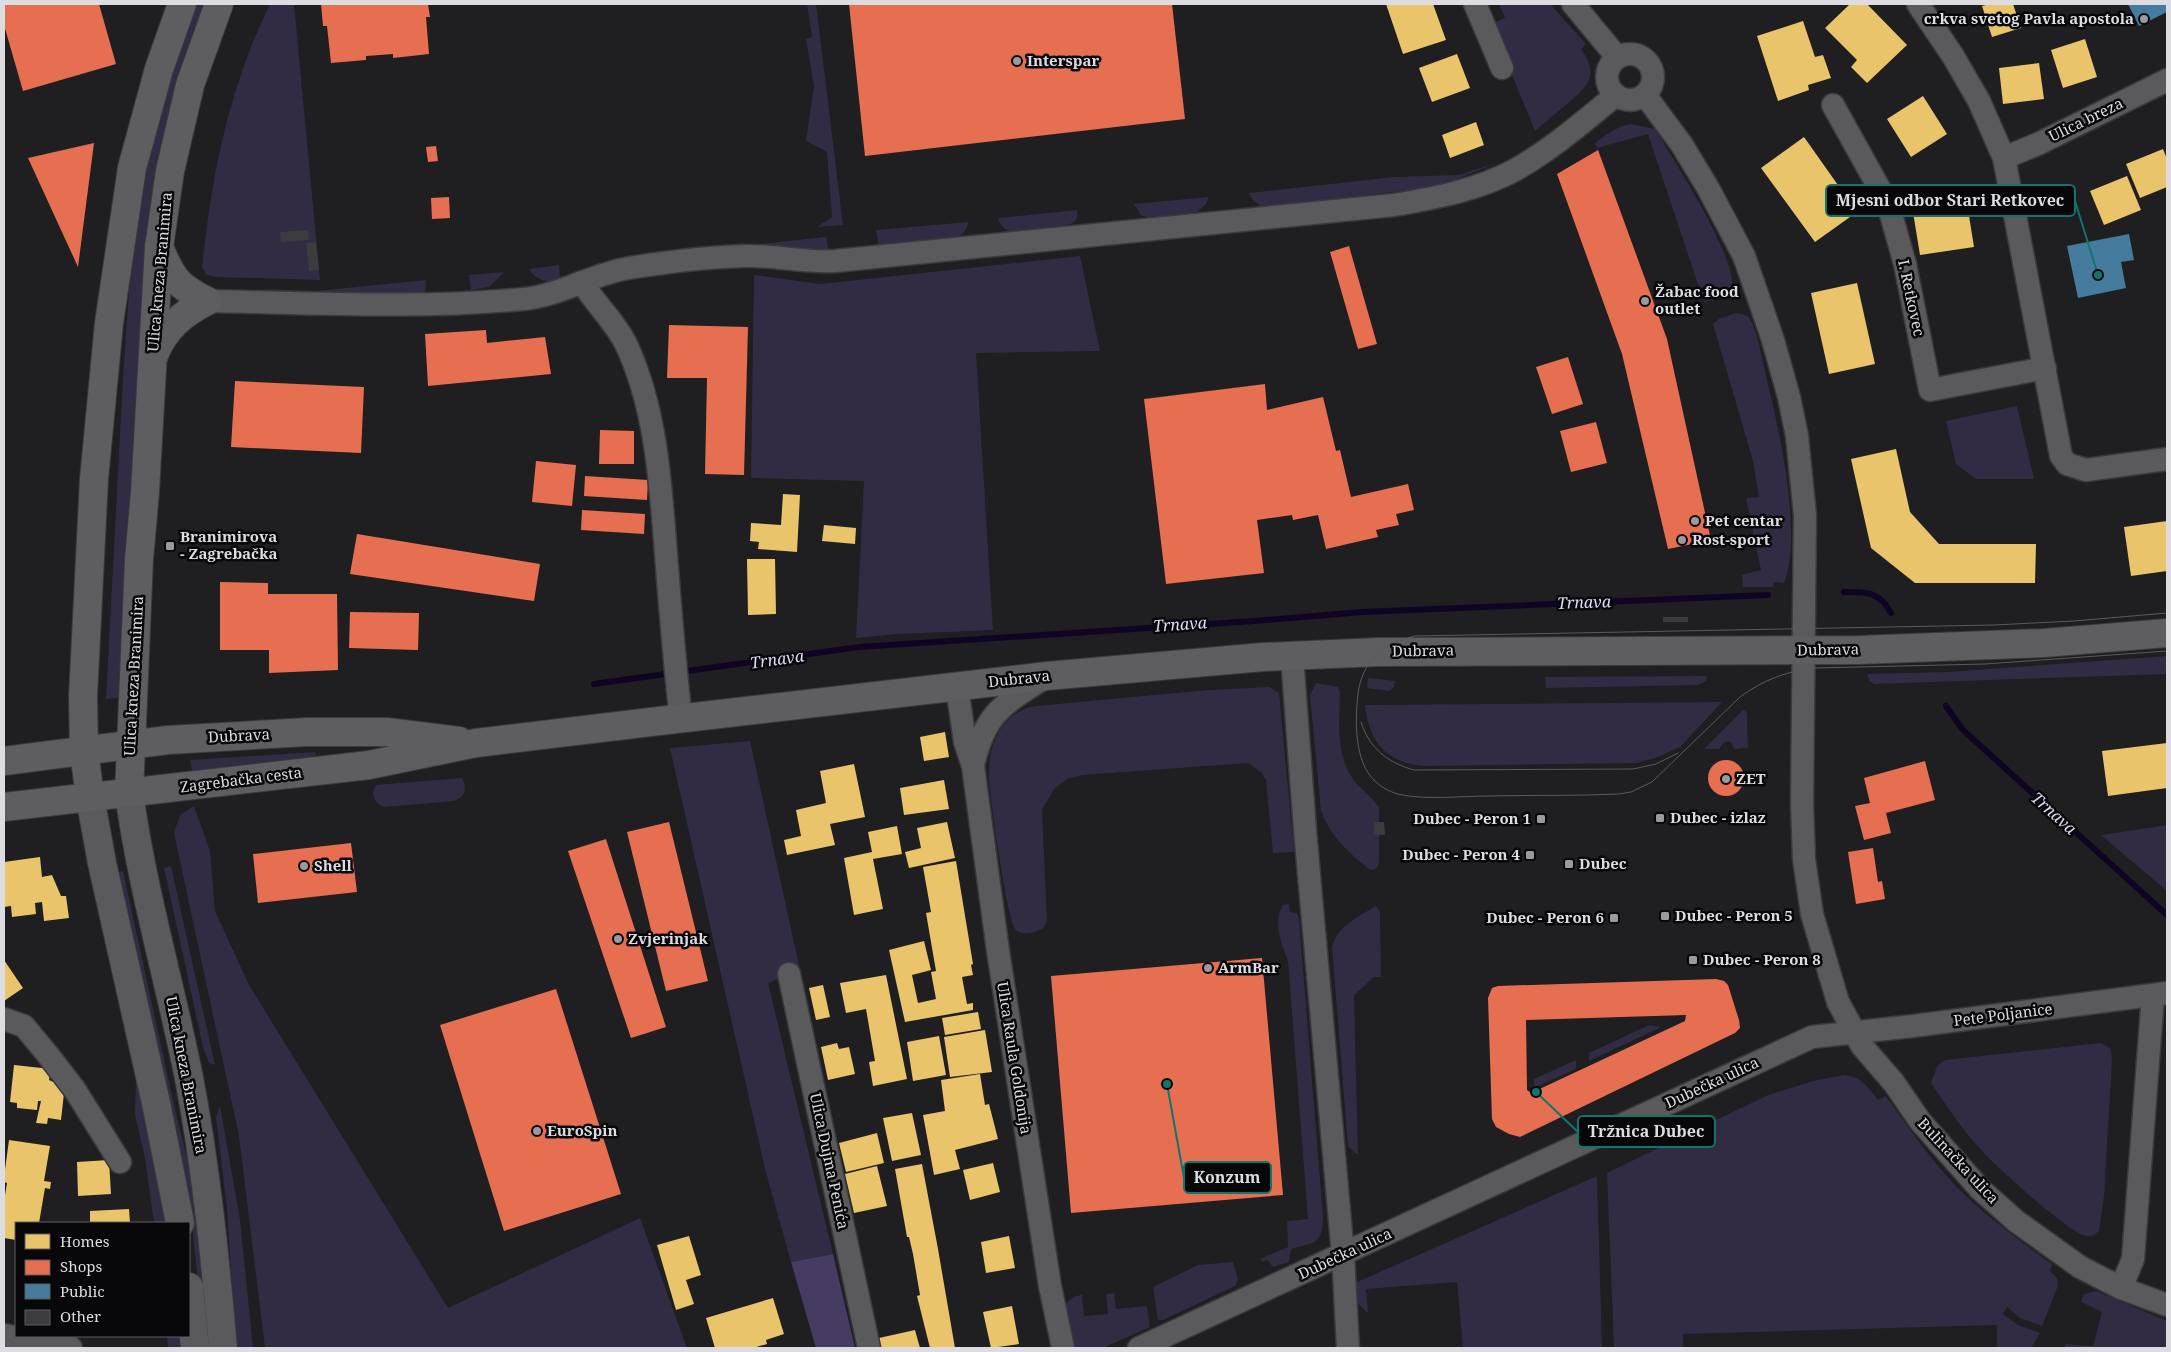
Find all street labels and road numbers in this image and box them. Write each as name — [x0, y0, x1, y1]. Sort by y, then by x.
street label: Ulica breza — [2045, 93, 2126, 146]
street label: Ulica kneza Branimira — [142, 191, 176, 353]
street label: I. Retkovec — [1894, 258, 1930, 338]
street label: Ulica kneza Branimira — [119, 595, 147, 756]
street label: Dubrava — [1797, 638, 1859, 660]
street label: Dubrava — [1392, 639, 1454, 661]
street label: Dubrava — [987, 665, 1051, 691]
street label: Dubrava — [207, 723, 270, 747]
street label: Zagrebačka cesta — [179, 762, 303, 796]
street label: Ulica Raula Goldonija — [993, 980, 1037, 1135]
street label: Ulica kneza Branimira — [162, 994, 212, 1155]
street label: Pete Poljanice — [1952, 998, 2053, 1030]
street label: Dubečka ulica — [1662, 1052, 1762, 1112]
street label: Ulica Dujma Penića — [806, 1091, 854, 1231]
street label: Bulinačka ulica — [1914, 1113, 2004, 1207]
street label: Dubečka ulica — [1295, 1223, 1395, 1283]

